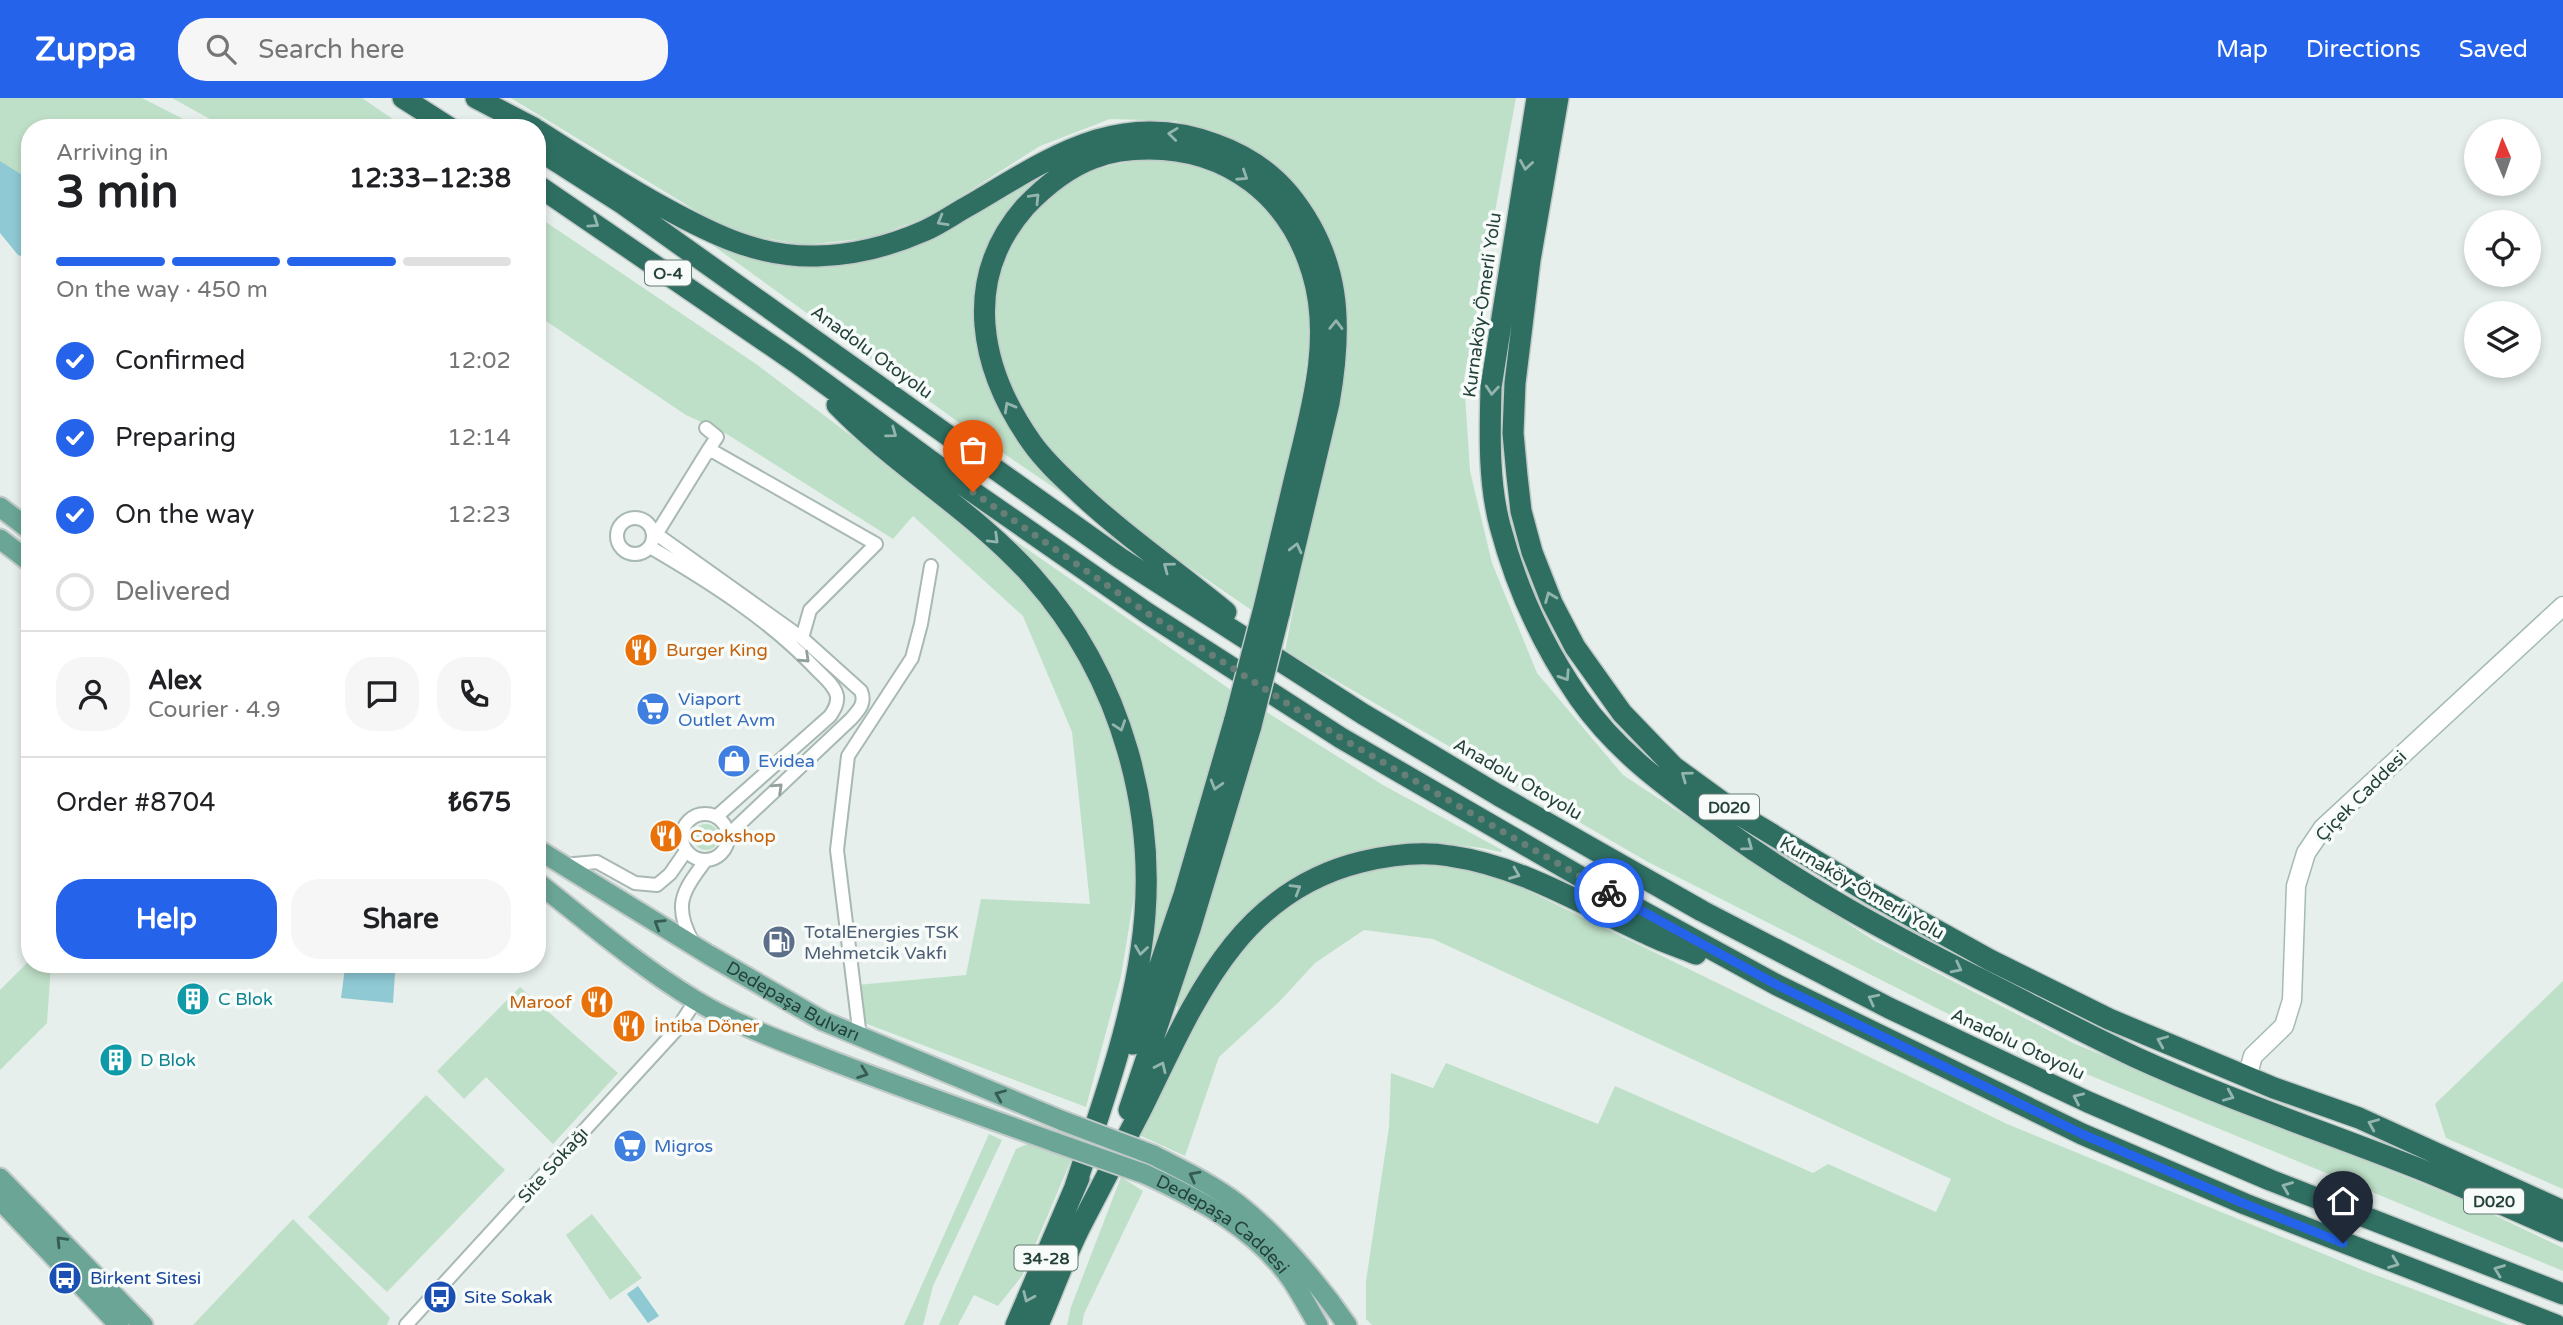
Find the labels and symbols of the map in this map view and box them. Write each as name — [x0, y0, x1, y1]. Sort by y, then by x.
north arrow — [2464, 119, 2541, 196]
one-way arrow — [1167, 126, 1179, 141]
one-way arrow — [1519, 159, 1534, 171]
one-way arrow — [1235, 168, 1248, 181]
one-way arrow — [1026, 193, 1039, 206]
street label: Kurnaköy-Ömerli Yolu — [1458, 211, 1506, 399]
one-way arrow — [937, 213, 950, 226]
one-way arrow — [586, 214, 599, 227]
road number: O-4 — [645, 260, 691, 286]
street label: Anadolu Otoyolu — [807, 301, 937, 403]
one-way arrow — [1329, 319, 1344, 330]
one-way arrow — [1485, 385, 1500, 396]
one-way arrow — [1004, 401, 1018, 414]
pin — [943, 420, 1003, 492]
one-way arrow — [884, 424, 897, 437]
one-way arrow — [986, 531, 998, 543]
one-way arrow — [1288, 542, 1302, 554]
one-way arrow — [1163, 562, 1176, 575]
one-way arrow — [1544, 591, 1558, 603]
restaurant icon: Burger King — [622, 631, 660, 669]
place label: Burger King — [666, 639, 768, 661]
one-way arrow — [797, 649, 810, 662]
one-way arrow — [1557, 668, 1570, 681]
place label: Viaport Outlet Avm — [678, 688, 775, 731]
supermarket icon: Viaport Outlet Avm — [634, 690, 672, 728]
one-way arrow — [1112, 719, 1126, 731]
street label: Anadolu Otoyolu — [1450, 733, 1586, 825]
shop icon: Evidea — [715, 742, 753, 780]
street label: Çiçek Caddesi — [2311, 746, 2411, 846]
place label: Evidea — [758, 750, 815, 772]
one-way arrow — [1681, 772, 1694, 784]
one-way arrow — [1210, 778, 1225, 790]
one-way arrow — [770, 784, 783, 796]
road number: D020 — [1699, 794, 1759, 820]
restaurant icon: Cookshop — [647, 817, 685, 855]
place label: Cookshop — [690, 825, 776, 847]
street label: Kurnaköy-Ömerli Yolu — [1776, 832, 1948, 944]
one-way arrow — [1740, 838, 1753, 851]
courier — [1574, 858, 1644, 928]
one-way arrow — [1508, 865, 1520, 879]
one-way arrow — [1289, 884, 1302, 897]
one-way arrow — [653, 920, 666, 933]
place label: TotalEnergies TSK Mehmetcik Vakfı — [804, 921, 959, 964]
fuel station icon: TotalEnergies TSK Mehmetcik Vakfı — [760, 923, 798, 961]
one-way arrow — [1134, 944, 1149, 956]
street label: Dedepaşa Bulvarı — [722, 956, 863, 1046]
one-way arrow — [1950, 959, 1962, 973]
building icon: C Blok — [174, 980, 212, 1018]
restaurant icon: Maroof — [578, 983, 616, 1021]
place label: C Blok — [218, 988, 273, 1010]
place label: Maroof — [509, 991, 572, 1013]
one-way arrow — [1868, 994, 1880, 1008]
street label: Anadolu Otoyolu — [1948, 1003, 2088, 1085]
restaurant icon: İntiba Döner — [610, 1007, 648, 1045]
place label: İntiba Döner — [654, 1015, 759, 1037]
one-way arrow — [2156, 1036, 2168, 1050]
building icon: D Blok — [97, 1041, 135, 1079]
place label: D Blok — [140, 1049, 196, 1071]
one-way arrow — [1153, 1062, 1167, 1074]
one-way arrow — [857, 1065, 869, 1079]
one-way arrow — [2223, 1088, 2235, 1102]
one-way arrow — [995, 1089, 1007, 1103]
one-way arrow — [2073, 1092, 2085, 1106]
one-way arrow — [2368, 1119, 2380, 1133]
street label: Site Sokağı — [513, 1122, 593, 1208]
supermarket icon: Migros — [611, 1127, 649, 1165]
place label: Migros — [654, 1135, 713, 1157]
street label: Dedepaşa Caddesi — [1153, 1170, 1294, 1278]
one-way arrow — [1189, 1171, 1202, 1184]
pin — [2313, 1171, 2373, 1243]
one-way arrow — [2282, 1182, 2294, 1196]
road number: D020 — [2464, 1189, 2524, 1214]
one-way arrow — [57, 1236, 70, 1249]
road number: 34-28 — [1014, 1246, 1078, 1270]
one-way arrow — [2388, 1255, 2400, 1269]
bus stop icon: Birkent Sitesi — [46, 1259, 84, 1297]
one-way arrow — [2494, 1264, 2506, 1278]
place label: Birkent Sitesi — [90, 1267, 201, 1289]
bus stop icon: Site Sokak — [421, 1278, 459, 1316]
place label: Site Sokak — [464, 1286, 553, 1308]
one-way arrow — [1022, 1290, 1036, 1303]

